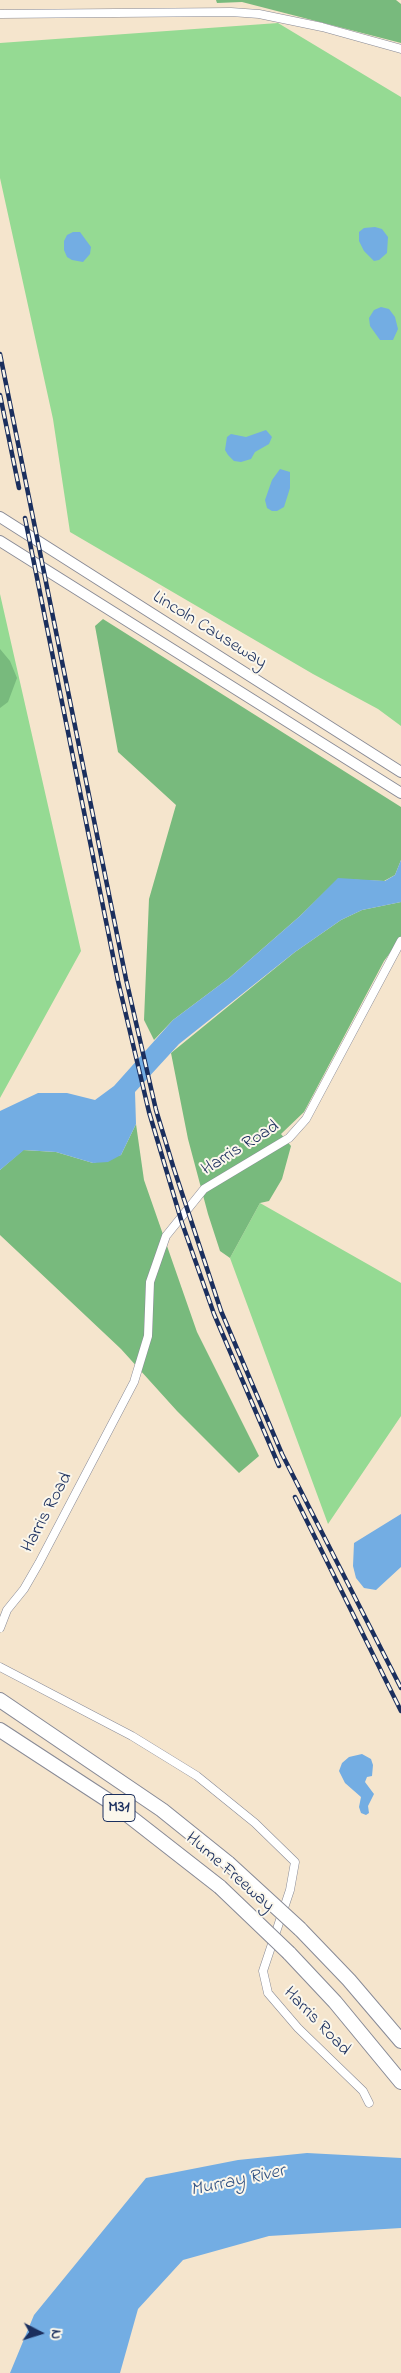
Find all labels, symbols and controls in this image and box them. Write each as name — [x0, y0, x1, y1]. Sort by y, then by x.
street label: Lincoln Causeway — [148, 587, 270, 675]
street label: Harris Road — [198, 1117, 284, 1181]
street label: Harris Road — [18, 1469, 78, 1557]
road number: M31 — [103, 1795, 135, 1822]
street label: Hume Freeway — [180, 1829, 278, 1917]
street label: Harris Road — [278, 1983, 354, 2061]
water label: Murray River — [189, 2161, 287, 2203]
north arrow — [15, 2308, 65, 2358]
text: N — [45, 2329, 66, 2340]

